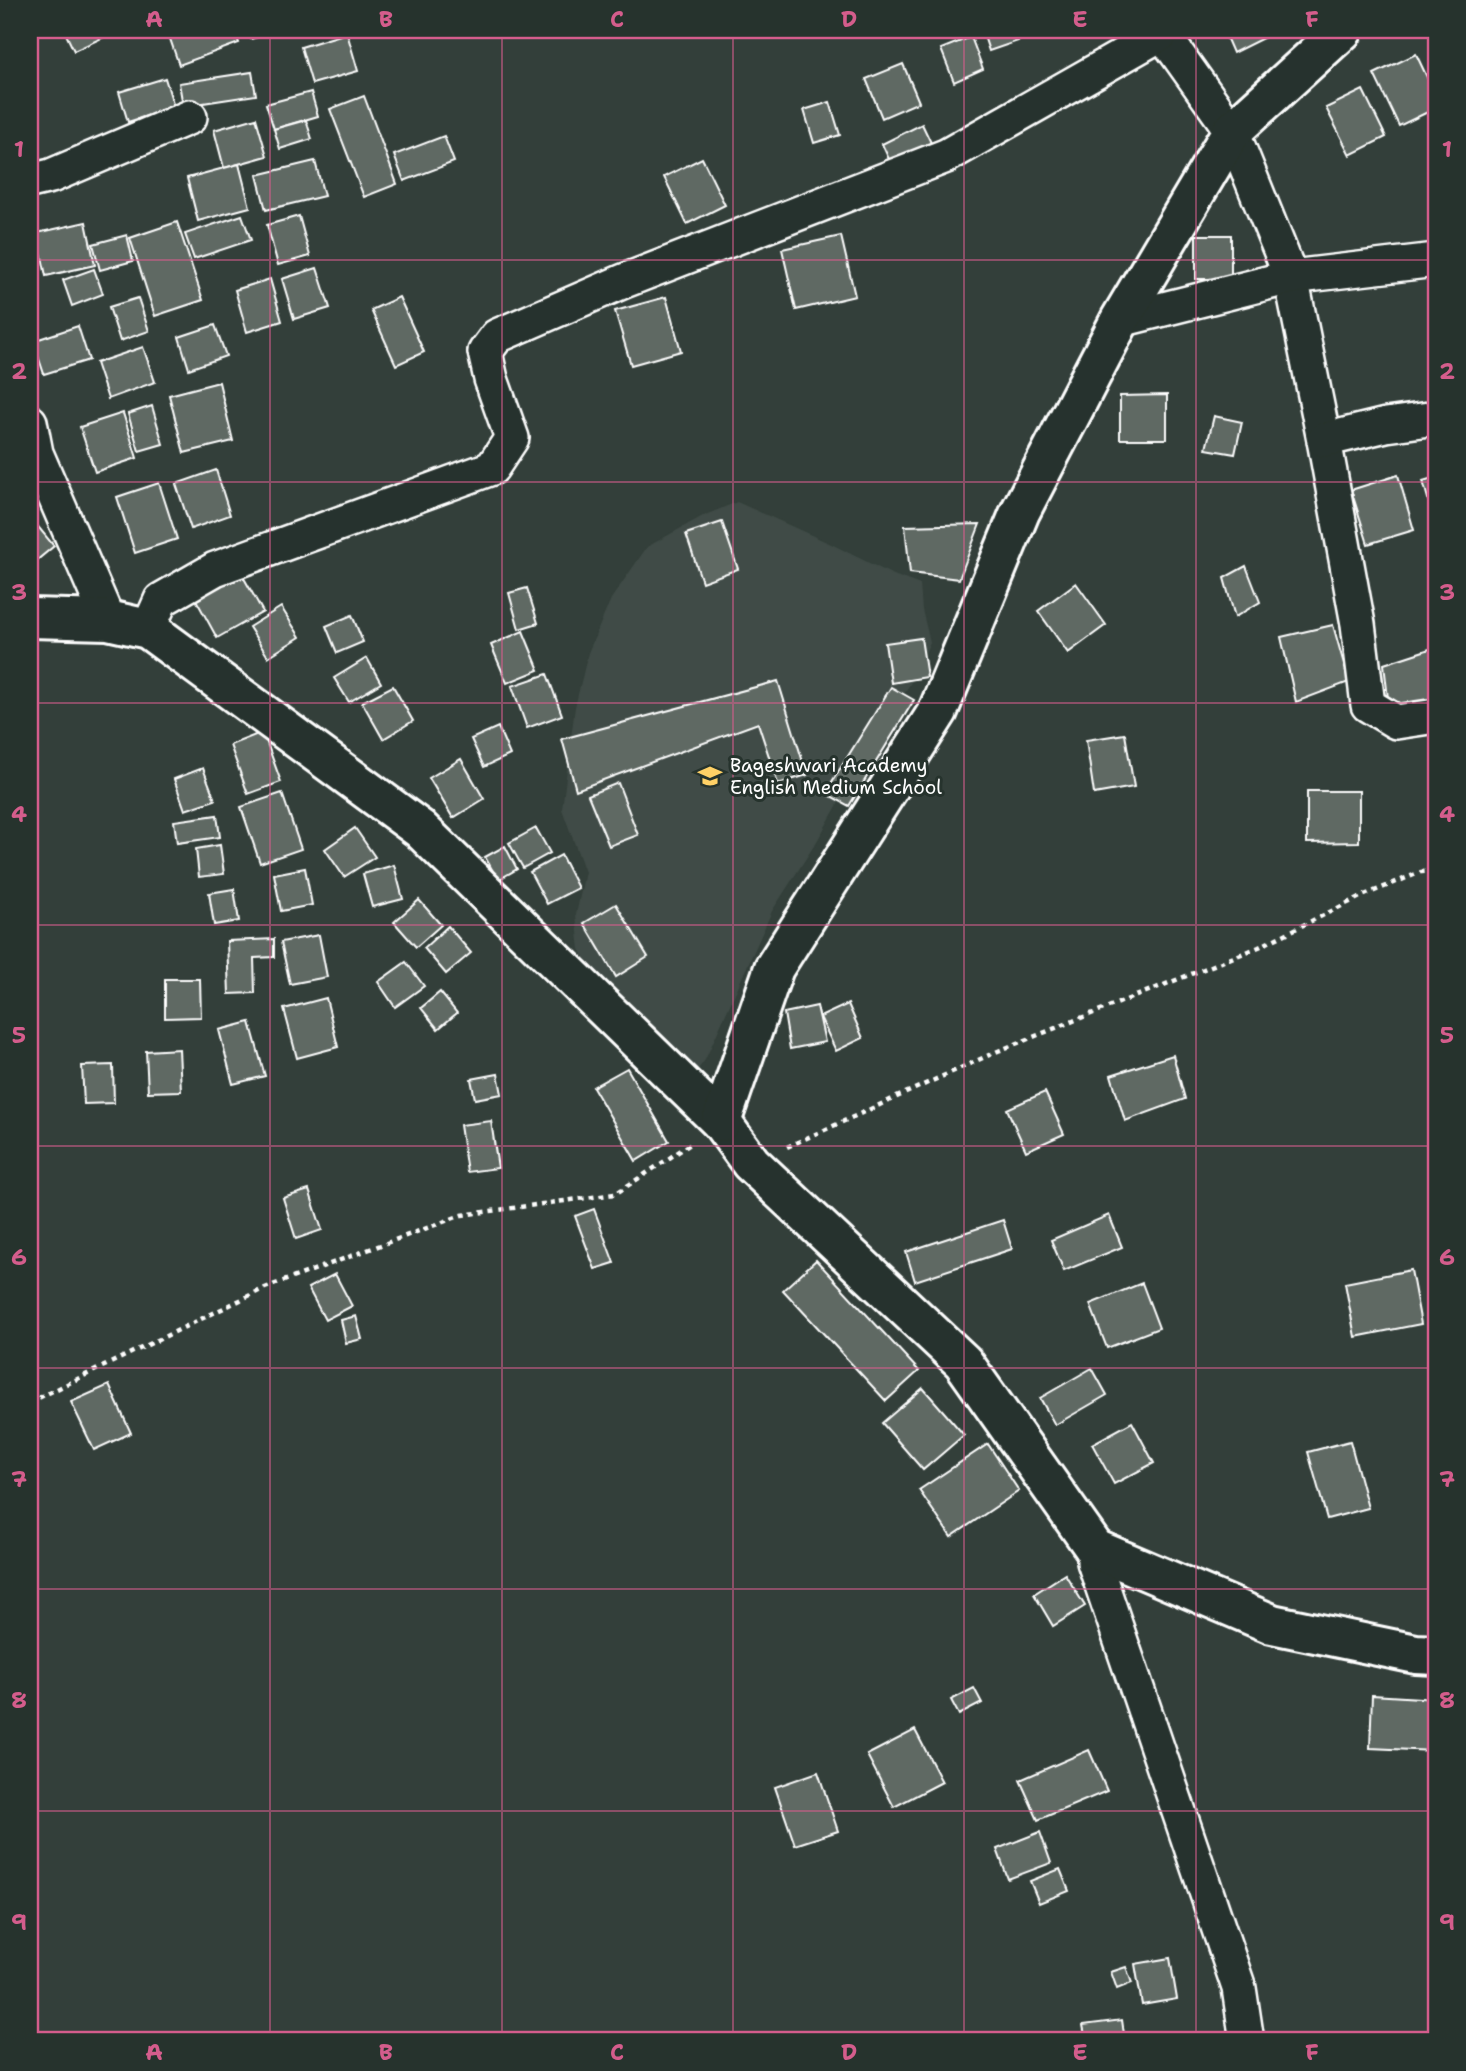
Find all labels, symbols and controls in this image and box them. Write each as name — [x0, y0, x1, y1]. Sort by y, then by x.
text: A — [145, 4, 163, 34]
text: B — [379, 4, 393, 34]
text: C — [610, 4, 624, 34]
text: D — [841, 4, 857, 34]
text: E — [1072, 4, 1088, 34]
text: F — [1305, 4, 1319, 34]
text: 1 — [14, 134, 24, 164]
text: 1 — [1442, 134, 1452, 164]
text: 2 — [11, 356, 27, 386]
text: 2 — [1439, 356, 1455, 386]
text: 3 — [11, 577, 27, 607]
text: 3 — [1439, 577, 1455, 607]
place label: Bageshwari Academy English Medium School — [730, 753, 942, 800]
school or university icon: Bageshwari Academy English Medium School — [696, 762, 724, 790]
text: 4 — [11, 799, 27, 829]
text: 4 — [1439, 799, 1455, 829]
text: 5 — [12, 1020, 26, 1050]
text: 5 — [1440, 1020, 1454, 1050]
text: 6 — [11, 1242, 27, 1272]
text: 6 — [1439, 1242, 1455, 1272]
text: 7 — [11, 1464, 27, 1494]
text: 7 — [1439, 1464, 1455, 1494]
text: 8 — [11, 1685, 27, 1715]
text: 8 — [1439, 1685, 1455, 1715]
text: 9 — [11, 1907, 27, 1937]
text: 9 — [1439, 1907, 1455, 1937]
text: A — [145, 2037, 163, 2067]
text: B — [379, 2037, 393, 2067]
text: C — [610, 2037, 624, 2067]
text: D — [841, 2037, 857, 2067]
text: E — [1072, 2037, 1088, 2067]
text: F — [1305, 2037, 1319, 2067]

